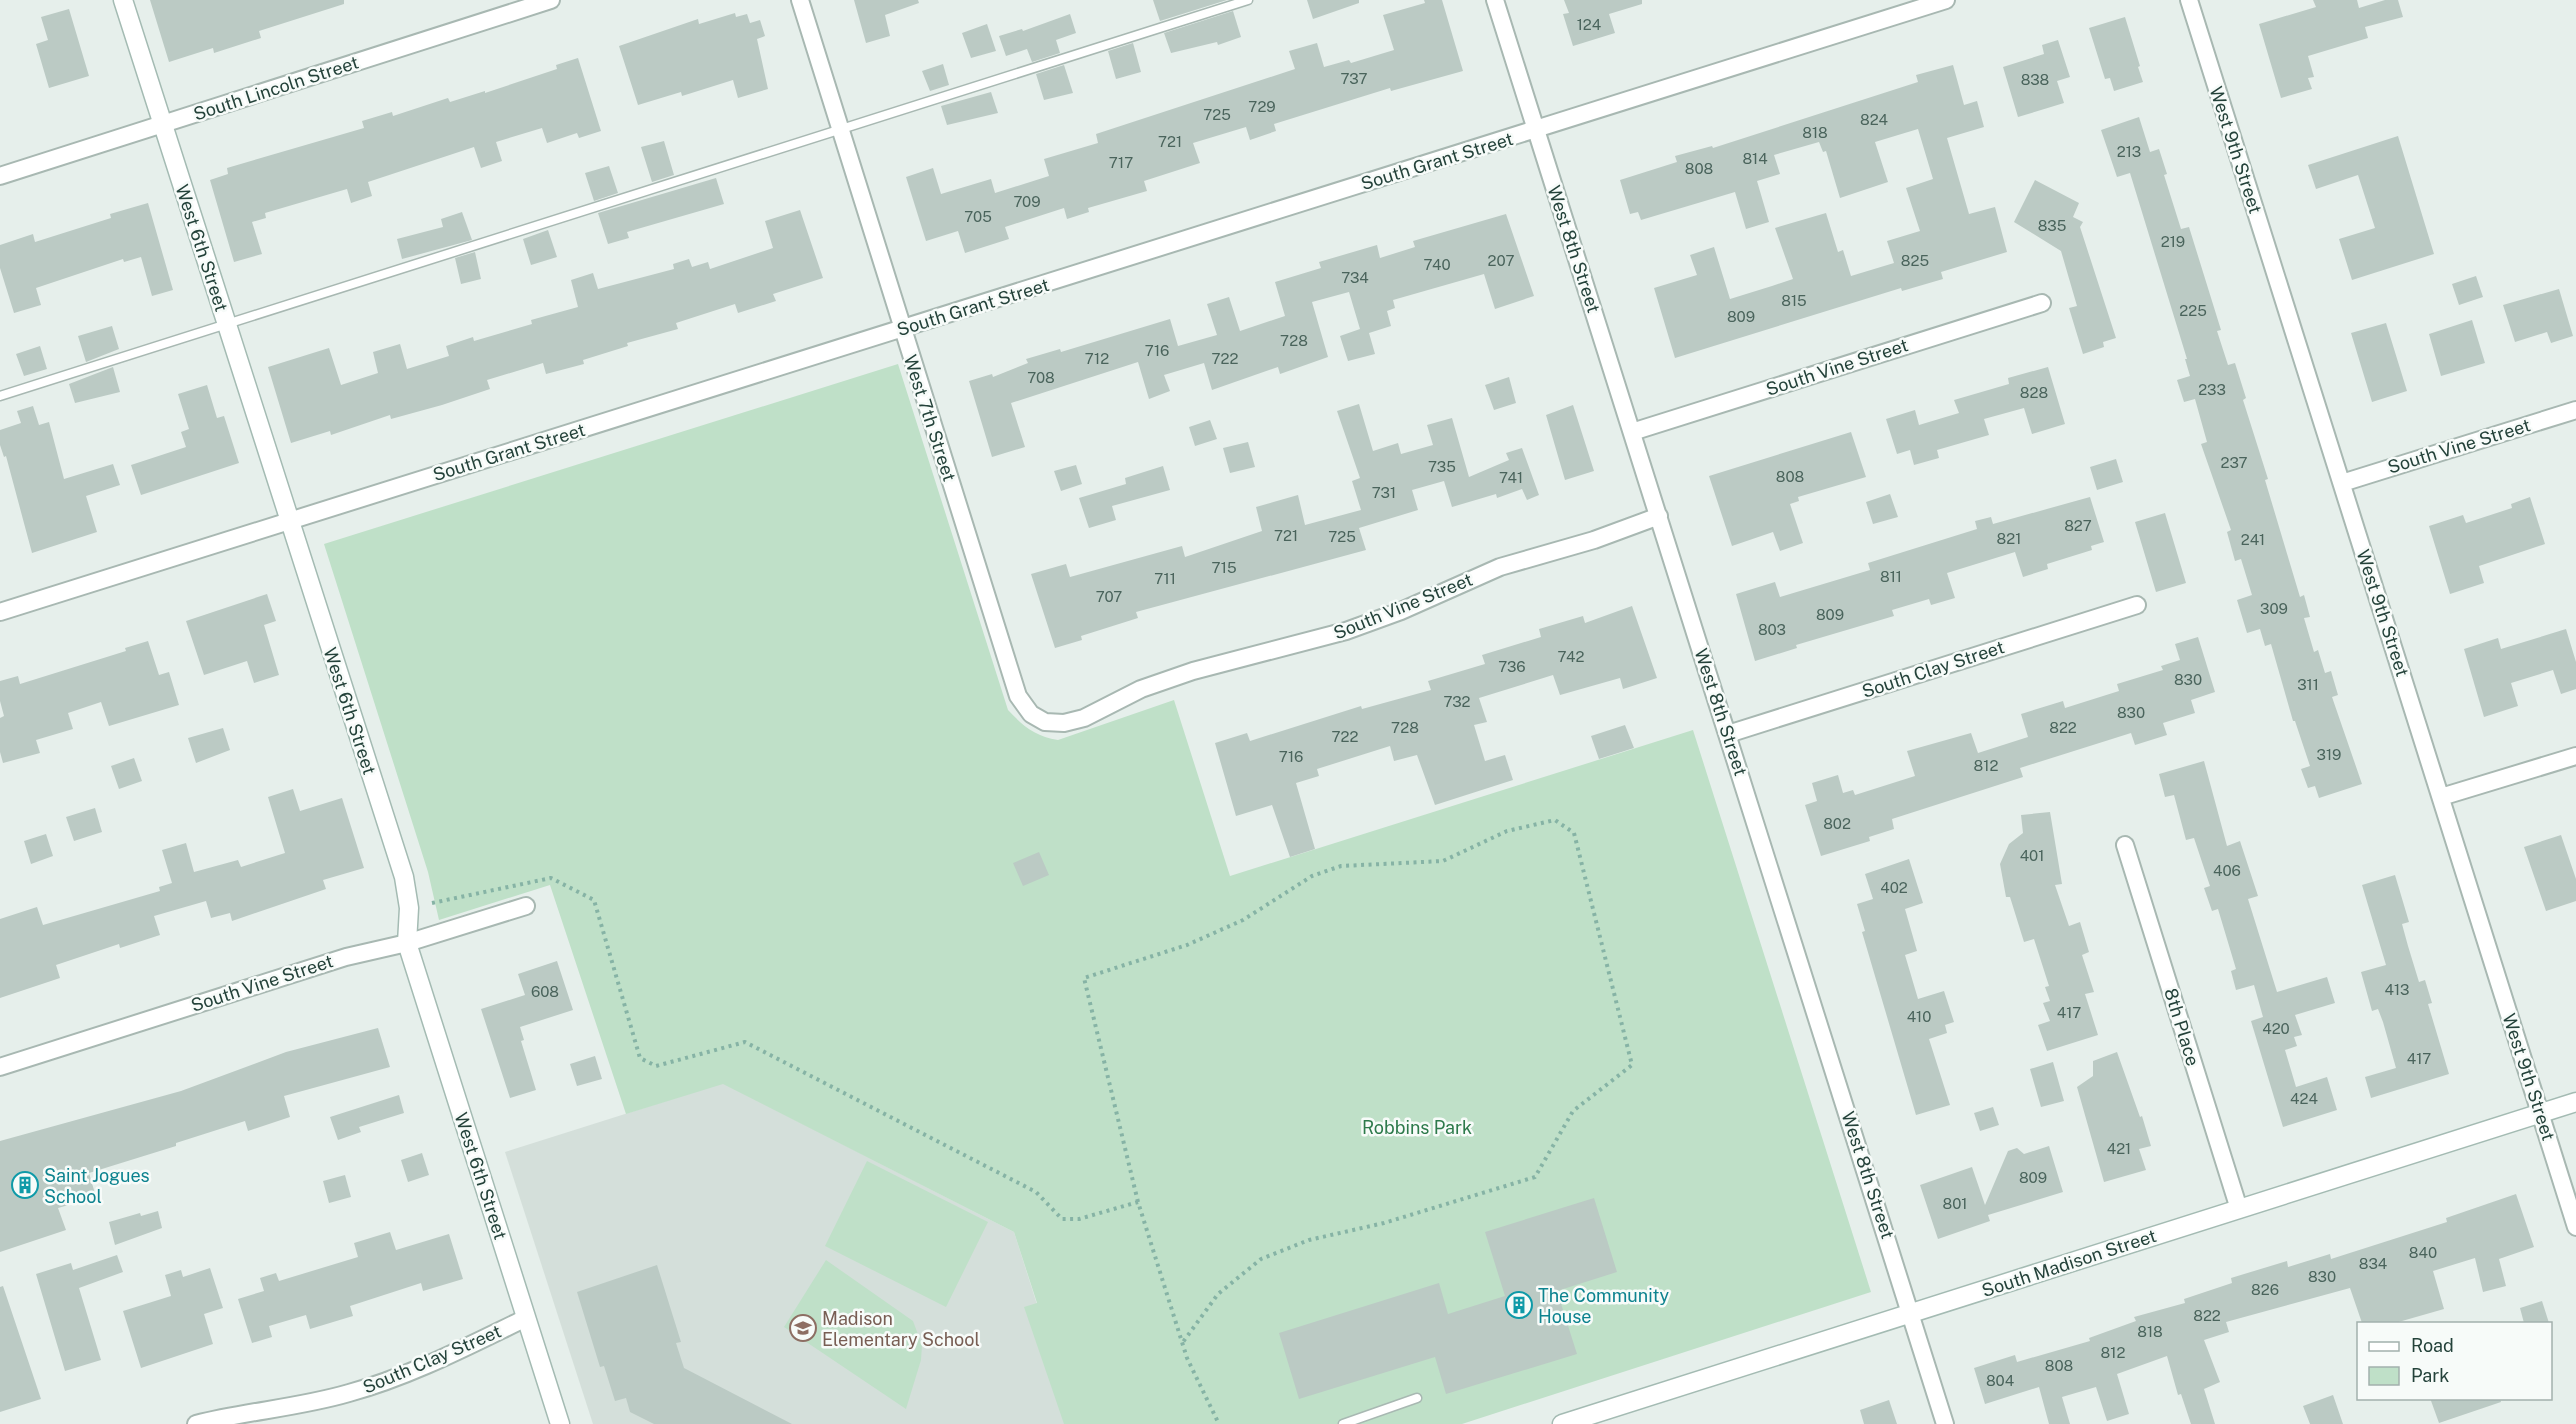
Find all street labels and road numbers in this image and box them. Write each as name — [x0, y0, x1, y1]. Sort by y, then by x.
street label: South Lincoln Street — [191, 51, 361, 125]
street label: West 9th Street — [2206, 84, 2266, 216]
street label: South Grant Street — [1358, 128, 1516, 194]
street label: West 6th Street — [172, 182, 232, 314]
street label: West 8th Street — [1544, 183, 1604, 315]
street label: South Grant Street — [894, 274, 1052, 340]
street label: South Vine Street — [1763, 334, 1911, 400]
street label: West 7th Street — [900, 352, 960, 484]
street label: South Vine Street — [2385, 414, 2533, 478]
street label: South Grant Street — [430, 419, 588, 485]
street label: West 9th Street — [2353, 547, 2413, 679]
street label: South Vine Street — [1330, 569, 1476, 643]
street label: South Clay Street — [1859, 636, 2007, 702]
street label: West 6th Street — [320, 645, 380, 777]
street label: West 8th Street — [1691, 646, 1751, 778]
street label: South Vine Street — [188, 950, 336, 1016]
street label: 8th Place — [2160, 986, 2204, 1068]
street label: West 9th Street — [2499, 1011, 2559, 1143]
street label: West 8th Street — [1838, 1109, 1898, 1241]
street label: West 6th Street — [451, 1110, 511, 1242]
street label: South Madison Street — [1979, 1225, 2159, 1301]
street label: South Clay Street — [360, 1320, 504, 1398]

